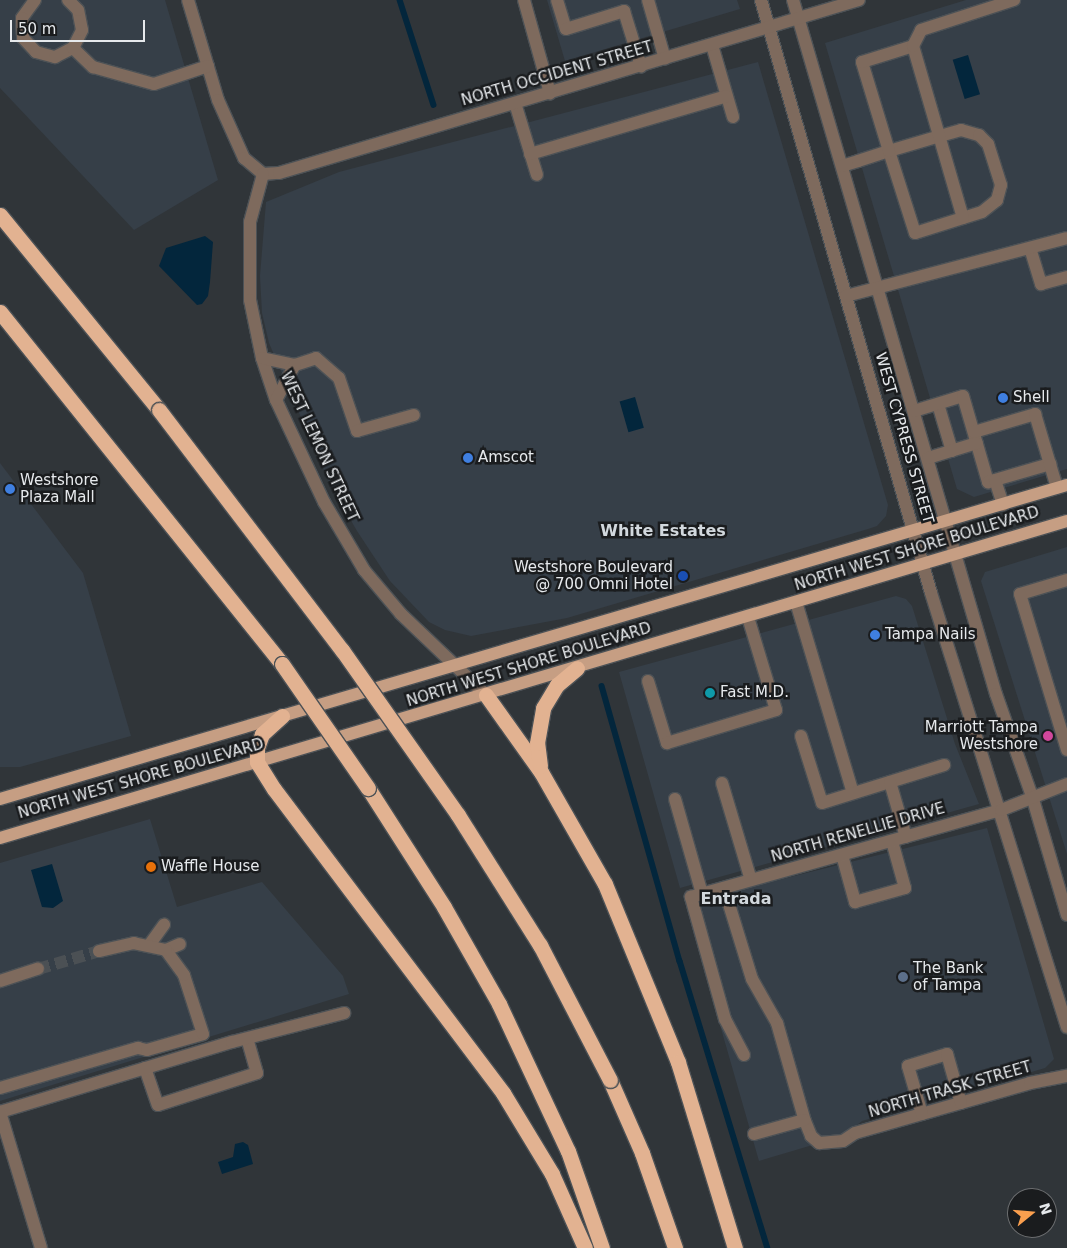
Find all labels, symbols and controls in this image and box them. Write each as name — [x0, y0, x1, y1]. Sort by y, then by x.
scale bar — [12, 10, 148, 42]
text: 50 m — [18, 20, 56, 38]
street label: NORTH OCCIDENT STREET — [459, 38, 655, 110]
street label: WEST CYPRESS STREET — [871, 350, 937, 526]
street label: WEST LEMON STREET — [276, 369, 362, 525]
place label: Shell — [1013, 389, 1050, 407]
marker: Shell — [997, 392, 1009, 404]
place label: Amscot — [478, 449, 534, 467]
marker: Amscot — [462, 452, 474, 464]
place label: Westshore Plaza Mall — [20, 471, 98, 506]
marker: Westshore Plaza Mall — [4, 483, 16, 495]
street label: NORTH WEST SHORE BOULEVARD — [793, 503, 1041, 595]
district label: White Estates — [600, 521, 726, 541]
place label: Westshore Boulevard @ 700 Omni Hotel — [514, 558, 673, 593]
marker: Westshore Boulevard @ 700 Omni Hotel — [677, 570, 689, 582]
street label: NORTH WEST SHORE BOULEVARD — [405, 619, 653, 711]
place label: Tampa Nails — [885, 626, 976, 644]
marker: Tampa Nails — [869, 629, 881, 641]
place label: Fast M.D. — [720, 684, 789, 702]
marker: Fast M.D. — [704, 687, 716, 699]
place label: Marriott Tampa Westshore — [925, 718, 1038, 753]
marker: Marriott Tampa Westshore — [1042, 730, 1054, 742]
street label: NORTH WEST SHORE BOULEVARD — [16, 735, 266, 823]
street label: NORTH RENELLIE DRIVE — [769, 800, 947, 866]
place label: Waffle House — [161, 858, 260, 876]
marker: Waffle House — [145, 861, 157, 873]
district label: Entrada — [701, 889, 771, 909]
place label: The Bank of Tampa — [913, 959, 983, 994]
marker: The Bank of Tampa — [897, 971, 909, 983]
street label: NORTH TRASK STREET — [867, 1058, 1033, 1122]
north arrow — [1007, 1188, 1057, 1238]
text: N — [1036, 1201, 1055, 1217]

